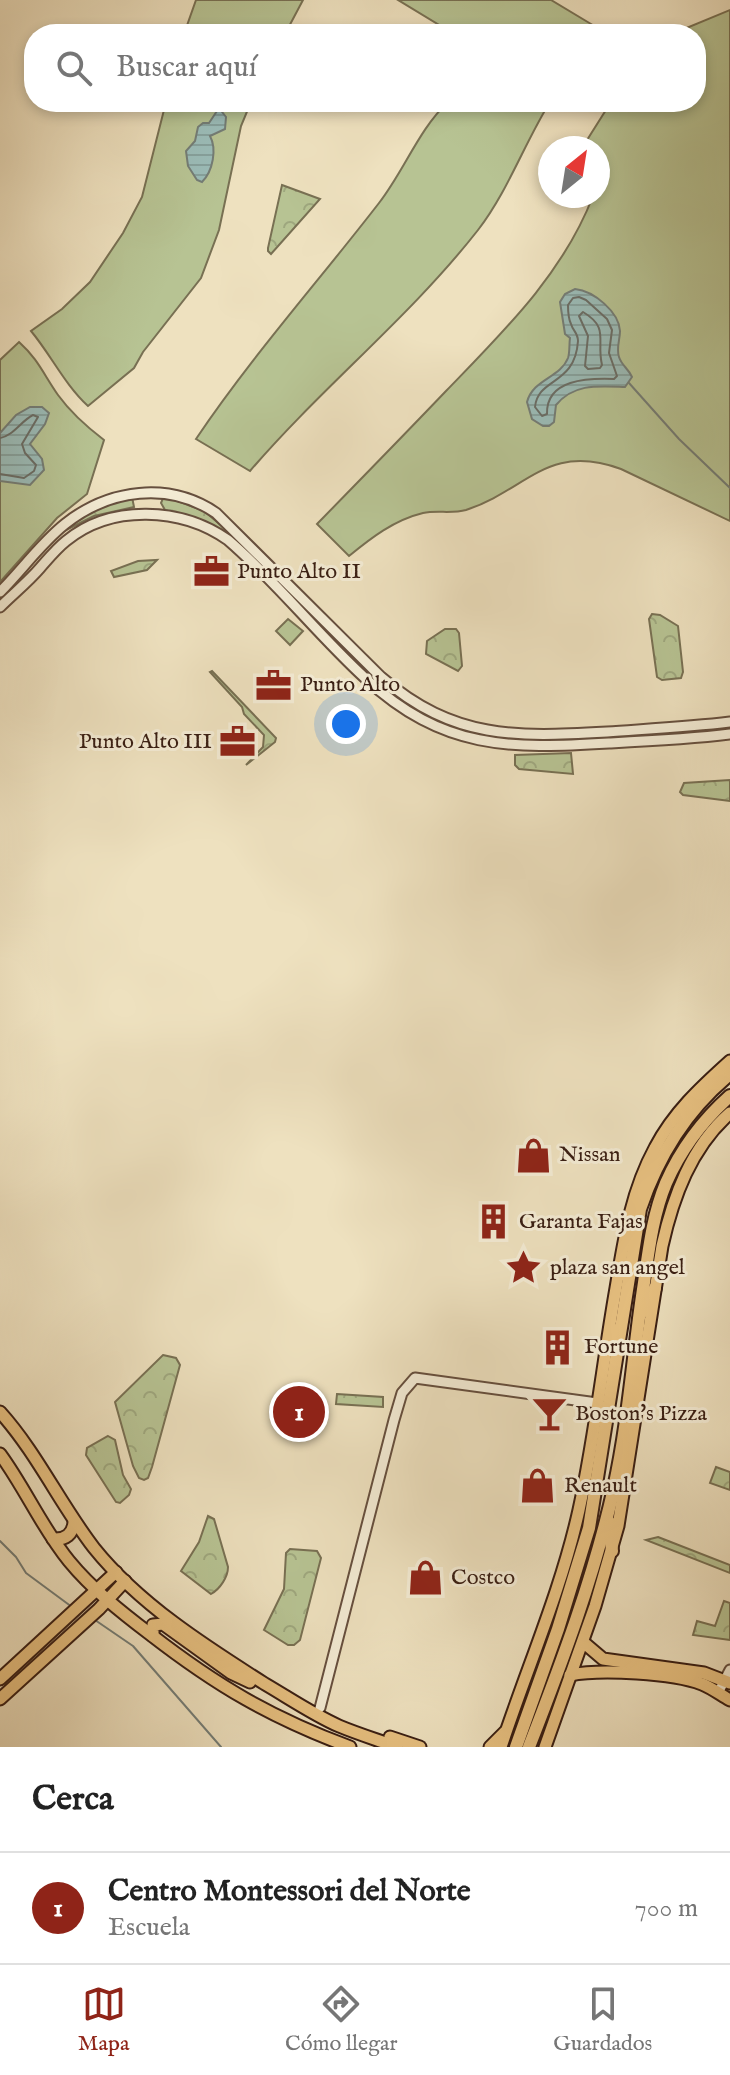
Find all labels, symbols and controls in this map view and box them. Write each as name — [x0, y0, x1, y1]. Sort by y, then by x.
search box — [24, 24, 706, 112]
icon: search — [52, 46, 96, 90]
text: Buscar aquí — [116, 49, 257, 87]
north arrow — [538, 136, 610, 208]
office icon: Punto Alto II — [192, 553, 230, 591]
place label: Punto Alto II — [237, 558, 361, 586]
office icon: Punto Alto — [255, 666, 293, 704]
place label: Punto Alto — [300, 671, 400, 699]
your location — [326, 704, 366, 744]
office icon: Punto Alto III — [219, 723, 257, 761]
place label: Punto Alto III — [79, 728, 212, 756]
shop icon: Nissan — [514, 1136, 552, 1174]
place label: Nissan — [559, 1141, 621, 1169]
building icon: Garanta Fajas — [474, 1203, 512, 1241]
place label: Garanta Fajas — [519, 1208, 643, 1236]
place icon: plaza san angel — [505, 1249, 543, 1287]
place label: plaza san angel — [550, 1254, 685, 1282]
building icon: Fortune — [539, 1328, 577, 1366]
place label: Fortune — [584, 1333, 658, 1361]
pin: 1 — [273, 1382, 325, 1442]
bar icon: Boston's Pizza — [530, 1395, 568, 1433]
place label: Boston's Pizza — [575, 1400, 708, 1428]
shop icon: Renault — [519, 1467, 557, 1505]
place label: Renault — [564, 1472, 637, 1500]
shop icon: Costco — [406, 1559, 444, 1597]
place label: Costco — [451, 1564, 515, 1592]
text: Cerca — [32, 1778, 114, 1821]
text: Centro Montessori del Norte — [108, 1873, 471, 1911]
text: 1 — [53, 1892, 63, 1925]
text: 700 m — [635, 1892, 698, 1925]
text: Escuela — [108, 1911, 190, 1944]
tab: Mapa — [78, 1982, 129, 2058]
tab: Cómo llegar — [285, 1982, 398, 2058]
tab: Guardados — [553, 1982, 652, 2058]

